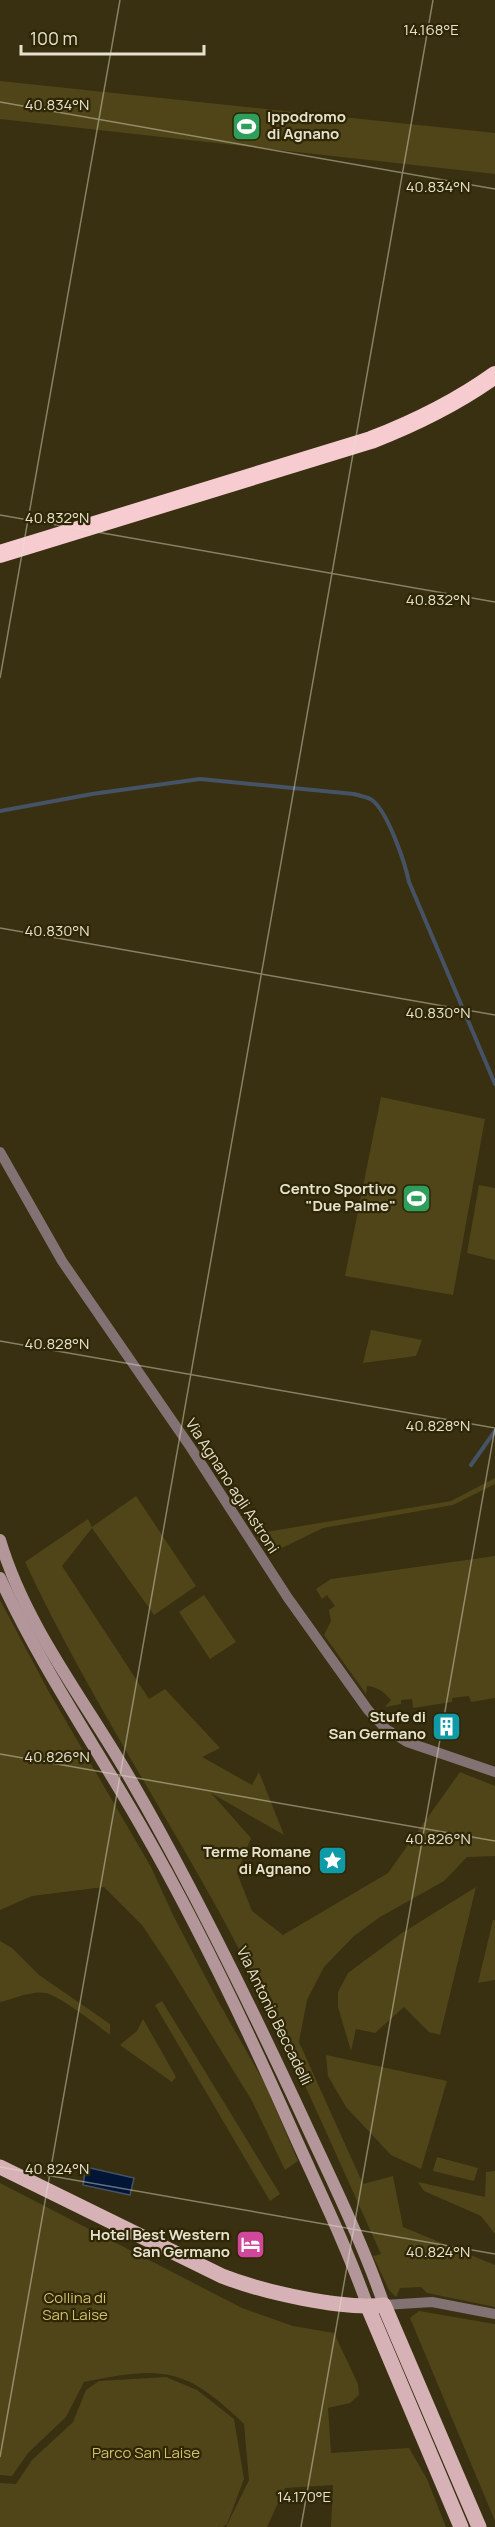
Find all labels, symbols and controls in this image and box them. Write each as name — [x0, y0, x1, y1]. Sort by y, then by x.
scale bar — [21, 18, 204, 56]
text: 14.168°E — [403, 19, 459, 40]
text: 100 m — [30, 26, 78, 50]
text: 40.834°N — [25, 94, 89, 115]
place label: Ippodromo di Agnano — [267, 106, 346, 144]
sports icon: Ippodromo di Agnano — [230, 110, 262, 142]
text: 40.834°N — [406, 176, 470, 197]
text: 40.832°N — [25, 507, 89, 528]
text: 40.832°N — [406, 589, 470, 610]
text: 40.830°N — [25, 920, 89, 941]
text: 40.830°N — [406, 1002, 470, 1023]
place label: Centro Sportivo "Due Palme" — [280, 1178, 396, 1216]
sports icon: Centro Sportivo "Due Palme" — [401, 1182, 433, 1214]
text: 40.828°N — [25, 1333, 89, 1354]
street label: Via Agnano agli Astroni — [181, 1414, 284, 1557]
text: 40.828°N — [406, 1415, 470, 1436]
place label: Stufe di San Germano — [328, 1706, 426, 1744]
building icon: Stufe di San Germano — [431, 1710, 463, 1742]
text: 40.826°N — [24, 1746, 90, 1767]
text: 40.826°N — [405, 1828, 471, 1849]
place label: Terme Romane di Agnano — [203, 1841, 311, 1879]
place icon: Terme Romane di Agnano — [316, 1845, 348, 1877]
street label: Via Antonio Beccadelli — [232, 1943, 317, 2089]
text: 40.824°N — [25, 2158, 89, 2179]
place label: Hotel Best Western San Germano — [90, 2224, 230, 2262]
hotel icon: Hotel Best Western San Germano — [235, 2228, 267, 2260]
text: 40.824°N — [406, 2241, 470, 2262]
park label: Collina di San Laise — [42, 2287, 108, 2325]
park label: Parco San Laise — [92, 2442, 200, 2463]
text: 14.170°E — [277, 2486, 331, 2507]

